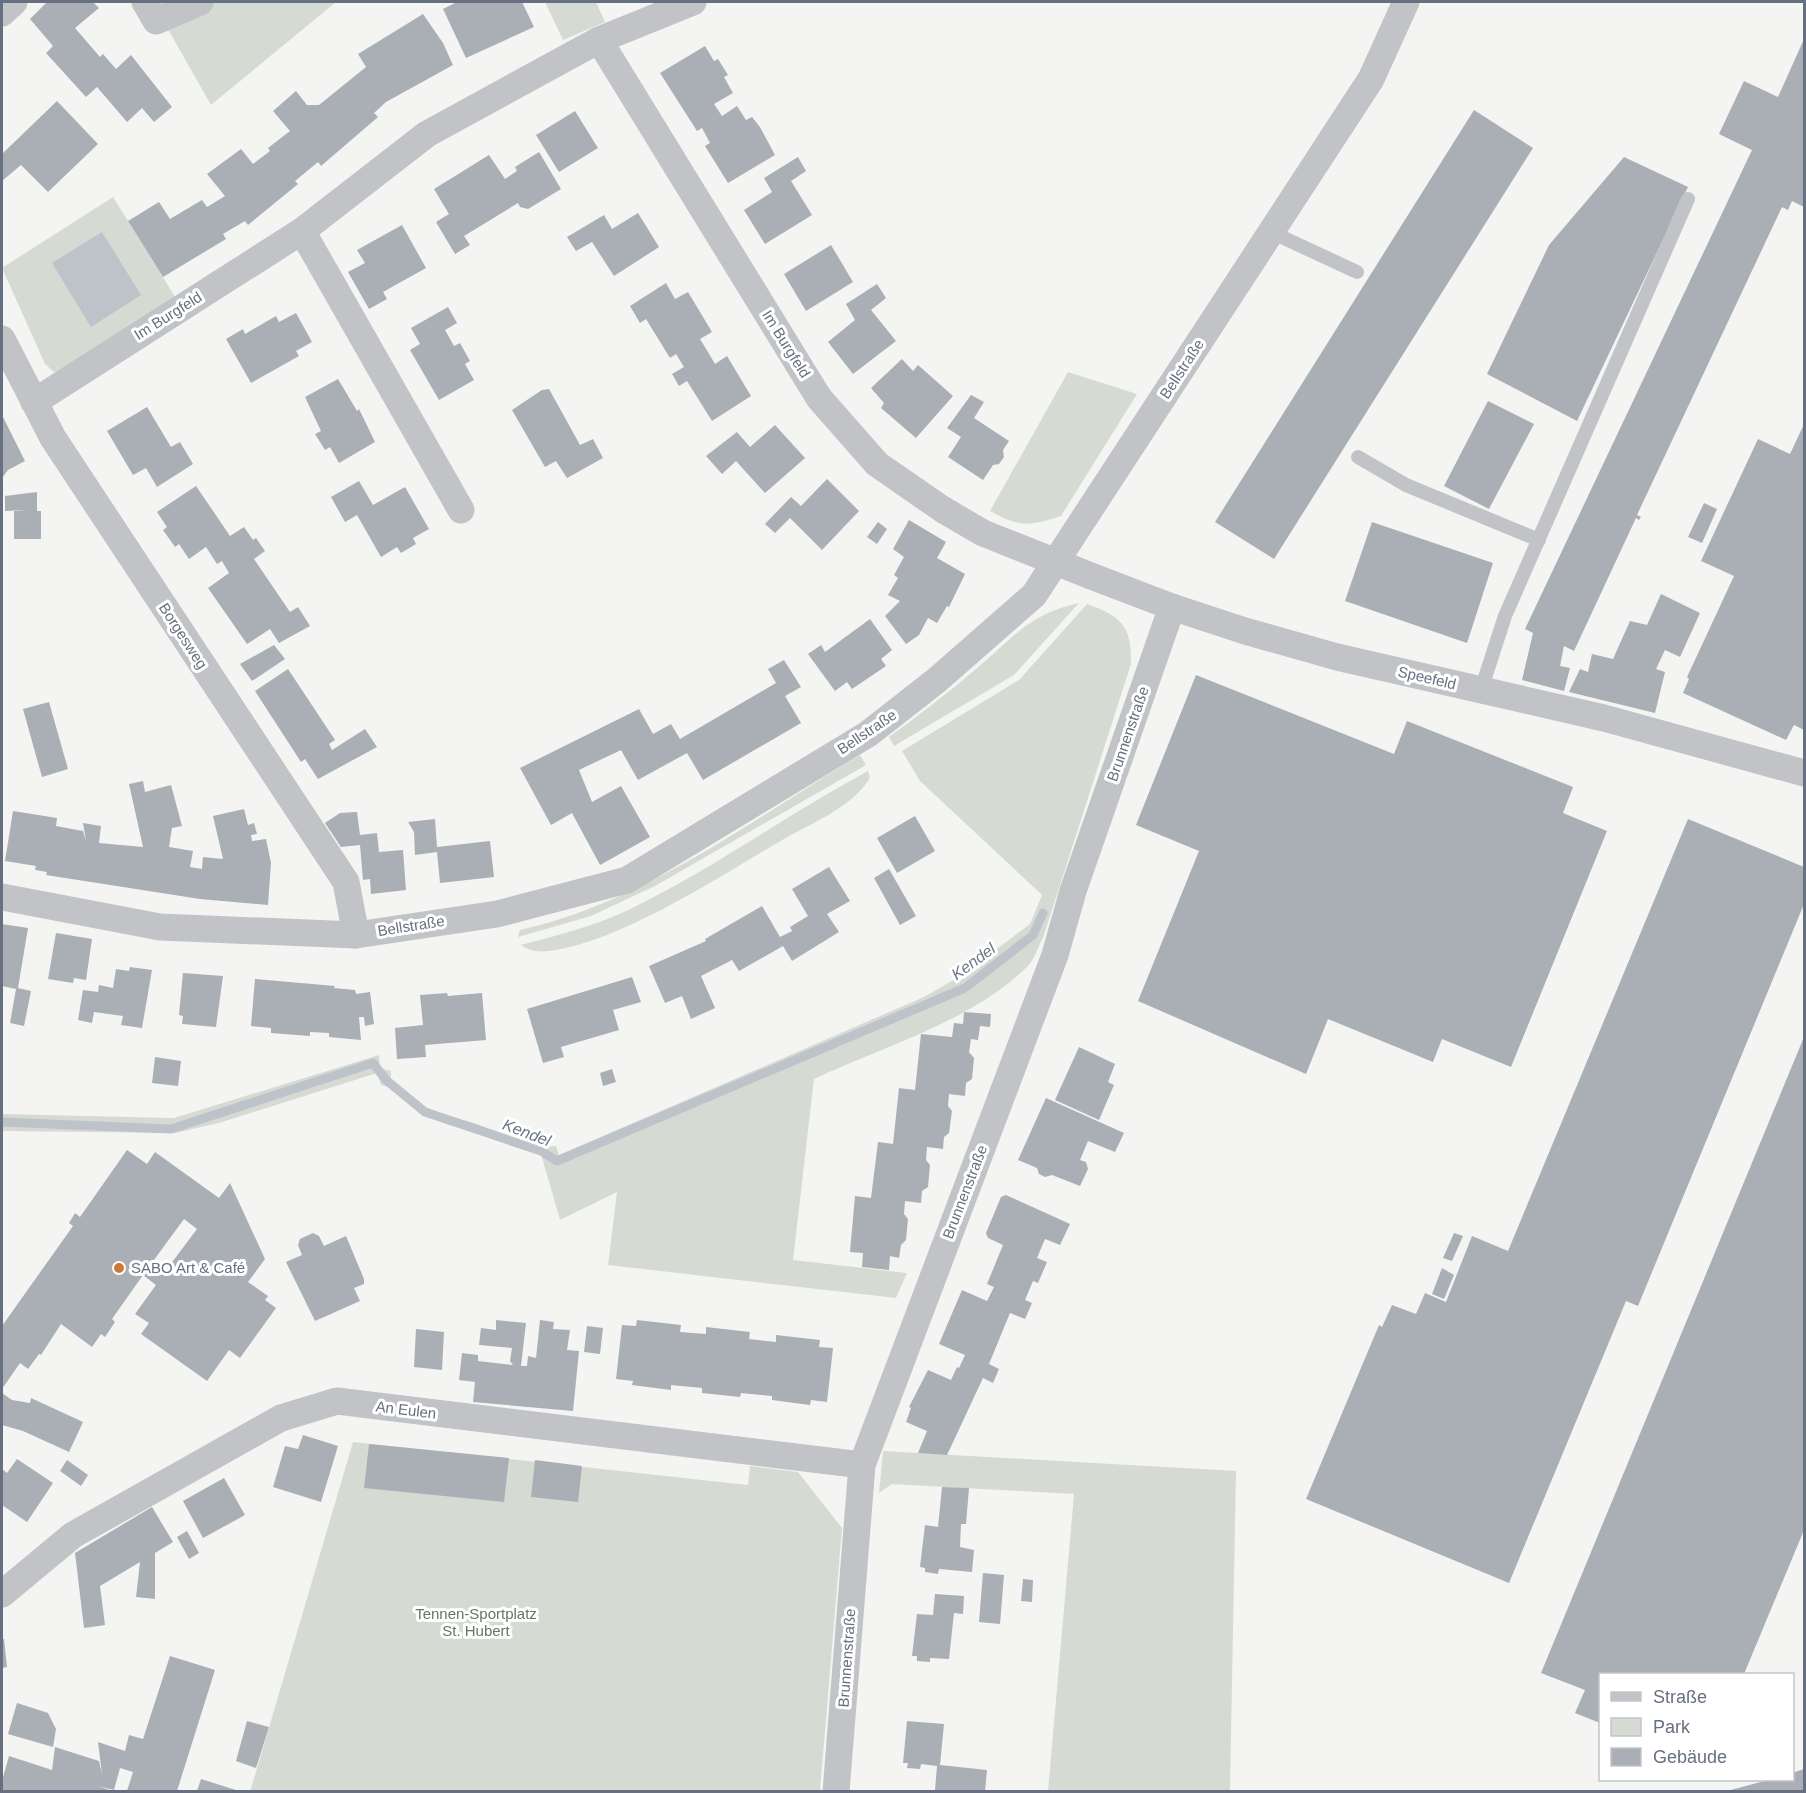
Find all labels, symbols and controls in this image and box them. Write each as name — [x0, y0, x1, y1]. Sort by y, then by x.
street label: Im Burgfeld — [131, 288, 205, 343]
street label: Im Burgfeld — [759, 307, 814, 381]
street label: Bellstraße — [1156, 336, 1207, 402]
street label: Borgesweg — [156, 600, 211, 672]
street label: Speefeld — [1396, 663, 1458, 692]
street label: Brunnenstraße — [1103, 684, 1152, 784]
street label: Bellstraße — [834, 706, 899, 758]
street label: Bellstraße — [376, 912, 446, 939]
water label: Kendel — [948, 940, 999, 983]
water label: Kendel — [501, 1116, 554, 1149]
street label: Brunnenstraße — [939, 1142, 990, 1241]
place label: SABO Art & Café — [131, 1259, 245, 1276]
marker: SABO Art & Café — [112, 1261, 126, 1275]
street label: An Eulen — [375, 1397, 437, 1422]
park label: Tennen-Sportplatz St. Hubert — [415, 1605, 537, 1639]
street label: Brunnenstraße — [835, 1608, 858, 1708]
legend — [1599, 1673, 1794, 1781]
text: Straße — [1653, 1687, 1707, 1707]
text: Park — [1653, 1717, 1691, 1737]
text: Gebäude — [1653, 1747, 1727, 1767]

